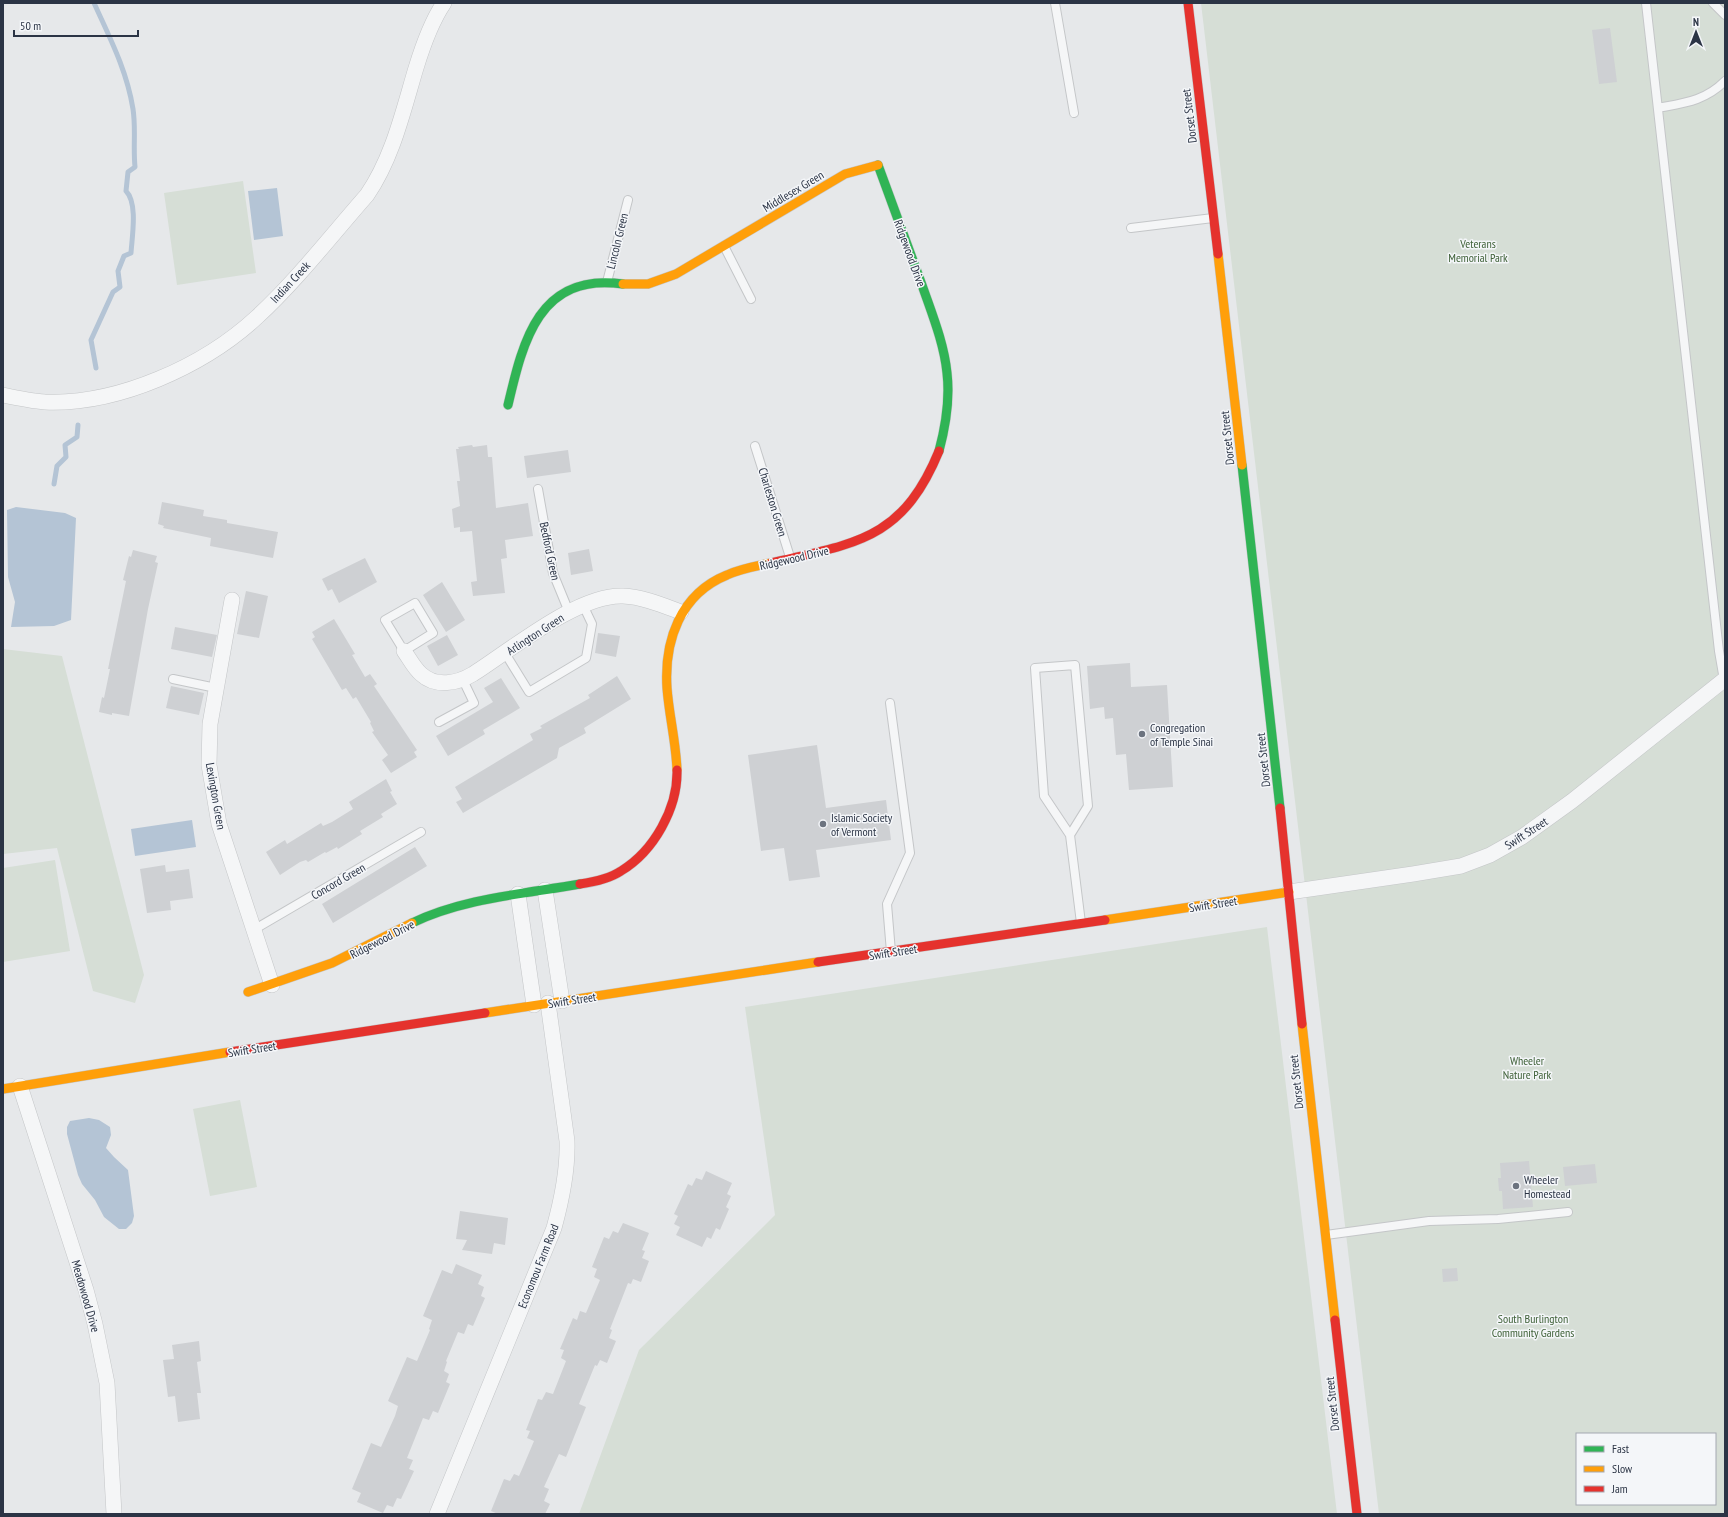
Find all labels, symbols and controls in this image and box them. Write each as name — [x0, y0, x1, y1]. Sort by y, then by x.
scale bar — [14, 12, 138, 38]
north arrow — [1676, 12, 1716, 52]
text: N — [1693, 15, 1699, 29]
text: 50 m — [20, 18, 41, 33]
street label: Dorset Street — [1178, 87, 1200, 144]
street label: Middlesex Green — [760, 167, 826, 215]
street label: Lincoln Green — [603, 212, 631, 270]
street label: Ridgewood Drive — [891, 217, 929, 289]
park label: Veterans Memorial Park — [1448, 236, 1508, 265]
street label: Indian Creek — [267, 258, 313, 306]
street label: Dorset Street — [1217, 409, 1237, 466]
street label: Charleston Green — [755, 466, 791, 538]
street label: Bedford Green — [537, 520, 563, 582]
street label: Ridgewood Drive — [758, 543, 830, 573]
street label: Arlington Green — [504, 610, 566, 658]
place label: Congregation of Temple Sinai — [1150, 720, 1213, 749]
marker: Congregation of Temple Sinai — [1137, 729, 1147, 739]
street label: Dorset Street — [1253, 731, 1273, 788]
street label: Lexington Green — [203, 761, 229, 831]
place label: Islamic Society of Vermont — [831, 810, 893, 839]
street label: Swift Street — [1502, 813, 1551, 852]
marker: Islamic Society of Vermont — [818, 819, 828, 829]
street label: Concord Green — [308, 859, 368, 903]
street label: Swift Street — [1188, 893, 1239, 915]
street label: Ridgewood Drive — [347, 916, 417, 962]
street label: Swift Street — [868, 941, 919, 963]
street label: Swift Street — [547, 989, 598, 1011]
street label: Swift Street — [227, 1038, 278, 1060]
street label: Dorset Street — [1286, 1053, 1306, 1110]
park label: Wheeler Nature Park — [1503, 1053, 1552, 1082]
place label: Wheeler Homestead — [1524, 1172, 1571, 1201]
marker: Wheeler Homestead — [1511, 1181, 1521, 1191]
street label: Economou Farm Road — [514, 1222, 562, 1310]
street label: Meadowood Drive — [69, 1258, 103, 1334]
park label: South Burlington Community Gardens — [1492, 1311, 1574, 1340]
street label: Dorset Street — [1322, 1375, 1342, 1432]
legend — [1576, 1433, 1716, 1505]
text: Fast — [1612, 1441, 1630, 1456]
text: Slow — [1612, 1461, 1633, 1476]
text: Jam — [1611, 1481, 1628, 1496]

